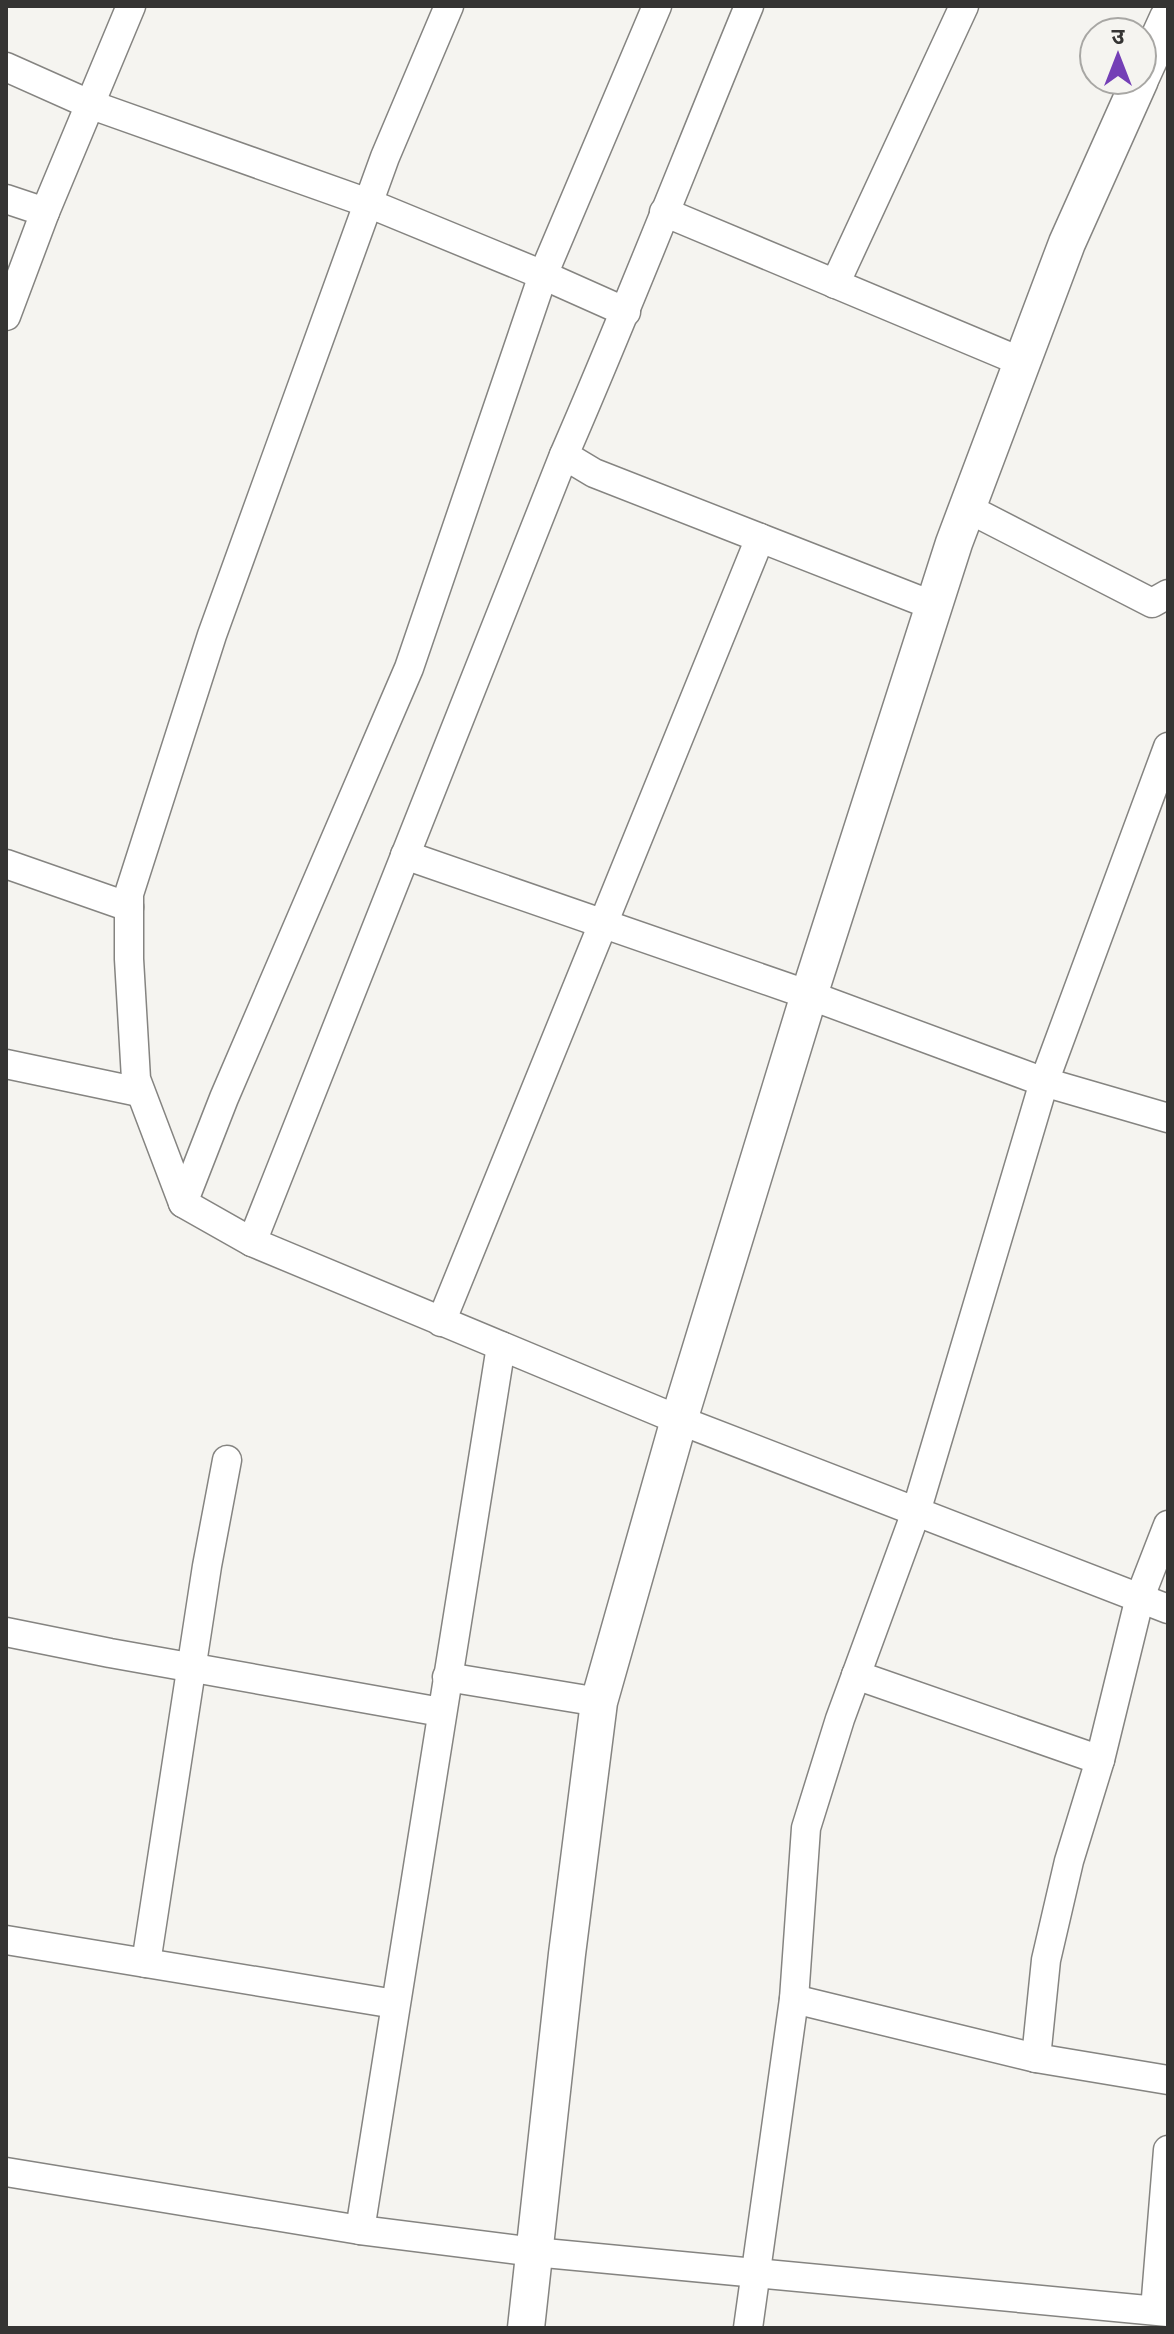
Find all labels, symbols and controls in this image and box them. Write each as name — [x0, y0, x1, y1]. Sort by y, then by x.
north arrow — [1078, 16, 1158, 96]
text: उ — [1112, 22, 1126, 48]

